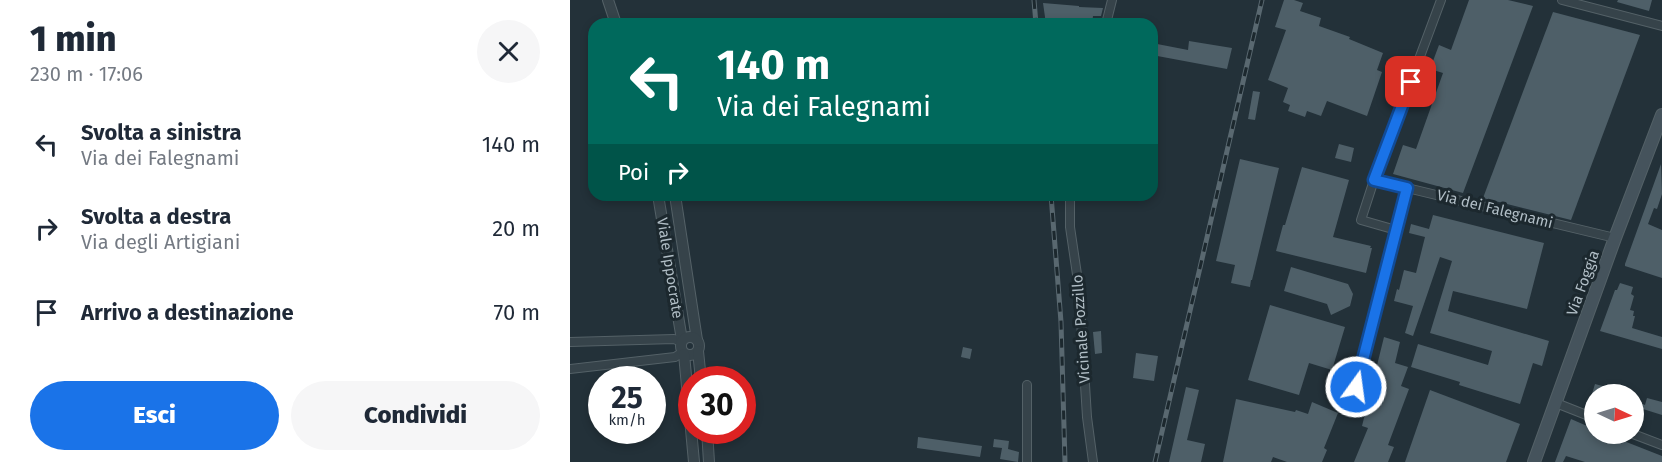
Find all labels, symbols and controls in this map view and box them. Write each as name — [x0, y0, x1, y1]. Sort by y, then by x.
text: 1 min — [30, 17, 116, 61]
button: close — [477, 20, 540, 83]
text: 140 m — [717, 40, 830, 90]
icon: left — [618, 42, 696, 120]
pin — [1385, 56, 1436, 107]
text: 230 m · 17:06 — [30, 62, 143, 86]
icon: arrive — [1394, 65, 1427, 98]
text: Via dei Falegnami — [717, 91, 931, 123]
text: Svolta a sinistra — [81, 119, 242, 146]
icon: left — [30, 128, 63, 161]
text: 140 m — [482, 131, 540, 158]
text: Via dei Falegnami — [81, 146, 239, 170]
icon: right — [661, 156, 694, 189]
text: Poi — [618, 159, 649, 186]
street label: Via dei Falegnami — [1435, 186, 1555, 232]
text: Svolta a destra — [81, 203, 231, 230]
icon: right — [30, 212, 63, 245]
text: 20 m — [492, 215, 540, 242]
street label: Viale Ippocrate — [653, 216, 687, 320]
text: Via degli Artigiani — [81, 230, 240, 254]
street label: Via Foggia — [1563, 248, 1603, 318]
street label: Vicinale Pozzillo — [1068, 274, 1094, 384]
icon: arrive — [30, 296, 63, 329]
text: Arrivo a destinazione — [81, 299, 294, 326]
text: 70 m — [494, 299, 540, 326]
position arrow — [1324, 355, 1388, 419]
speed limit sign: 30 — [678, 366, 756, 444]
text: 25 — [611, 380, 643, 416]
button: Esci — [30, 381, 279, 450]
button: Condividi — [291, 381, 540, 450]
north arrow — [1584, 384, 1644, 444]
map controls — [1584, 384, 1644, 444]
text: km/h — [608, 411, 646, 429]

